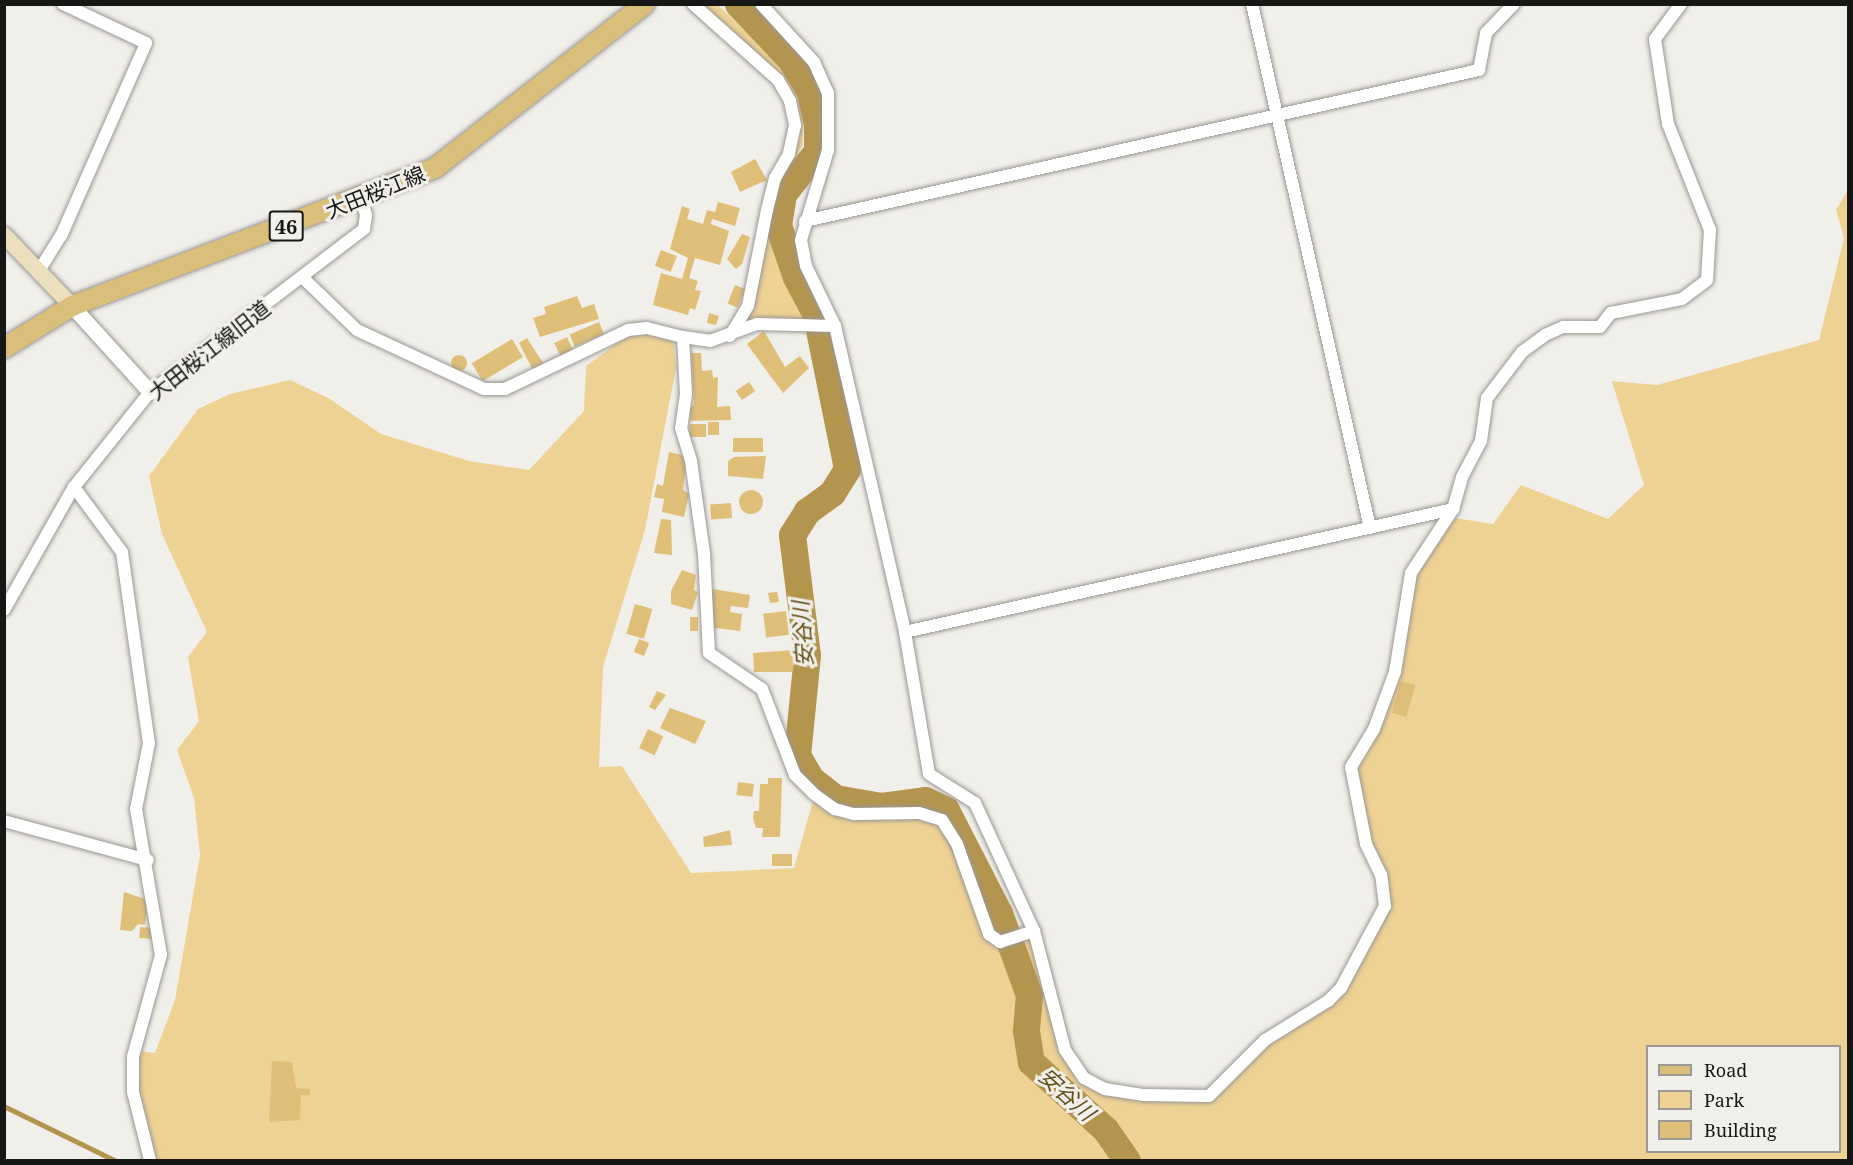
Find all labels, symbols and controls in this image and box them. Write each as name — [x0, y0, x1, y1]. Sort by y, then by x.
street label: 大田桜江線 — [322, 161, 428, 223]
road number: 46 — [268, 209, 304, 243]
street label: 大田桜江線旧道 — [143, 295, 275, 405]
water label: 安谷川 — [787, 600, 817, 668]
legend — [1646, 1045, 1841, 1153]
text: Road — [1704, 1058, 1747, 1082]
water label: 安谷川 — [1034, 1062, 1100, 1126]
text: Park — [1704, 1088, 1744, 1112]
text: Building — [1704, 1118, 1777, 1142]

